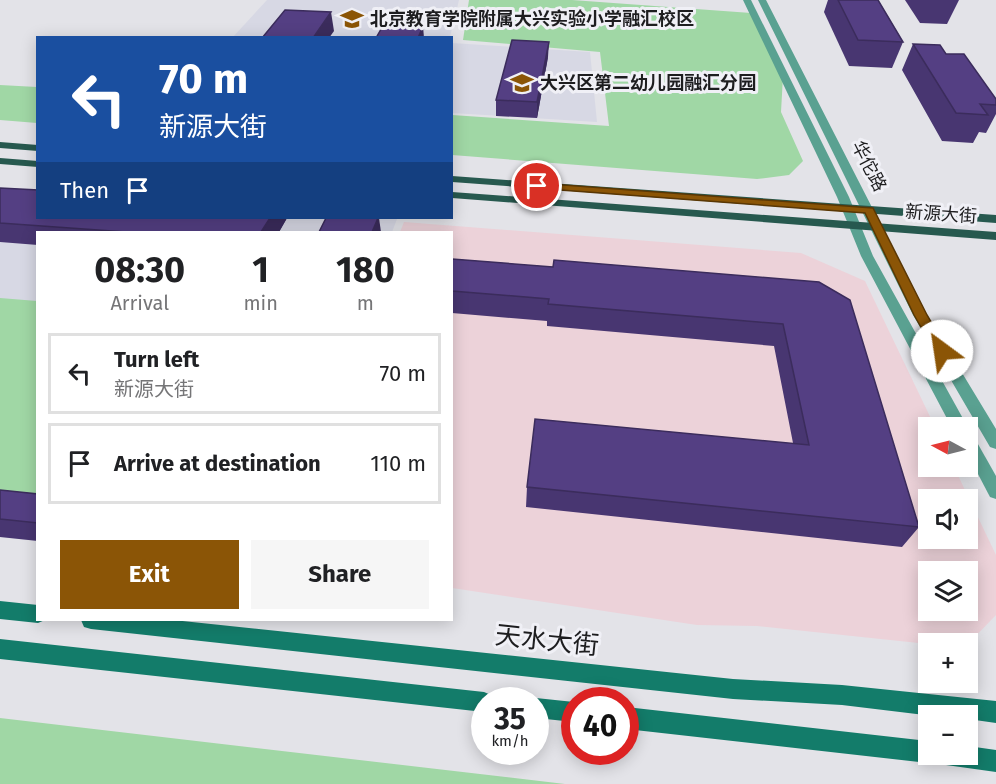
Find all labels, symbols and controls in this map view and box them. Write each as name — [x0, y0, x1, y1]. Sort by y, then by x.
school or university icon: 北京教育学院附属大兴实验小学融汇校区 — [339, 6, 365, 32]
place label: 北京教育学院附属大兴实验小学融汇校区 — [370, 8, 694, 30]
text: 70 m — [159, 54, 248, 104]
icon: left — [60, 60, 138, 138]
school or university icon: 大兴区第二幼儿园融汇分园 — [509, 70, 535, 96]
place label: 大兴区第二幼儿园融汇分园 — [540, 72, 756, 94]
text: 新源大街 — [159, 111, 267, 143]
street label: 华佗路 — [847, 137, 891, 195]
pin — [511, 160, 562, 211]
icon: arrive — [520, 169, 553, 202]
icon: arrive — [121, 174, 154, 207]
text: Then — [60, 177, 109, 204]
street label: 新源大街 — [904, 201, 978, 227]
text: 08:30 — [94, 248, 185, 292]
text: 1 — [252, 248, 269, 292]
text: 180 — [336, 248, 395, 292]
text: Arrival — [110, 291, 169, 315]
text: min — [243, 291, 278, 315]
text: m — [357, 291, 374, 315]
position arrow — [910, 319, 974, 383]
text: Turn left — [114, 346, 199, 373]
icon: left — [63, 357, 96, 390]
text: 70 m — [380, 360, 426, 387]
text: 新源大街 — [114, 377, 194, 401]
north arrow — [918, 417, 978, 477]
map controls — [918, 417, 978, 765]
icon: arrive — [63, 447, 96, 480]
text: Arrive at destination — [114, 450, 321, 477]
text: 110 m — [370, 450, 426, 477]
button: sound — [918, 489, 978, 549]
button: Exit — [60, 540, 239, 609]
button: Share — [251, 540, 429, 609]
button: layers — [918, 561, 978, 621]
street label: 天水大街 — [494, 620, 600, 661]
button: + — [918, 633, 978, 693]
speed limit sign: 40 — [561, 687, 639, 765]
text: 35 — [494, 701, 526, 737]
button: − — [918, 705, 978, 765]
text: km/h — [491, 732, 529, 750]

